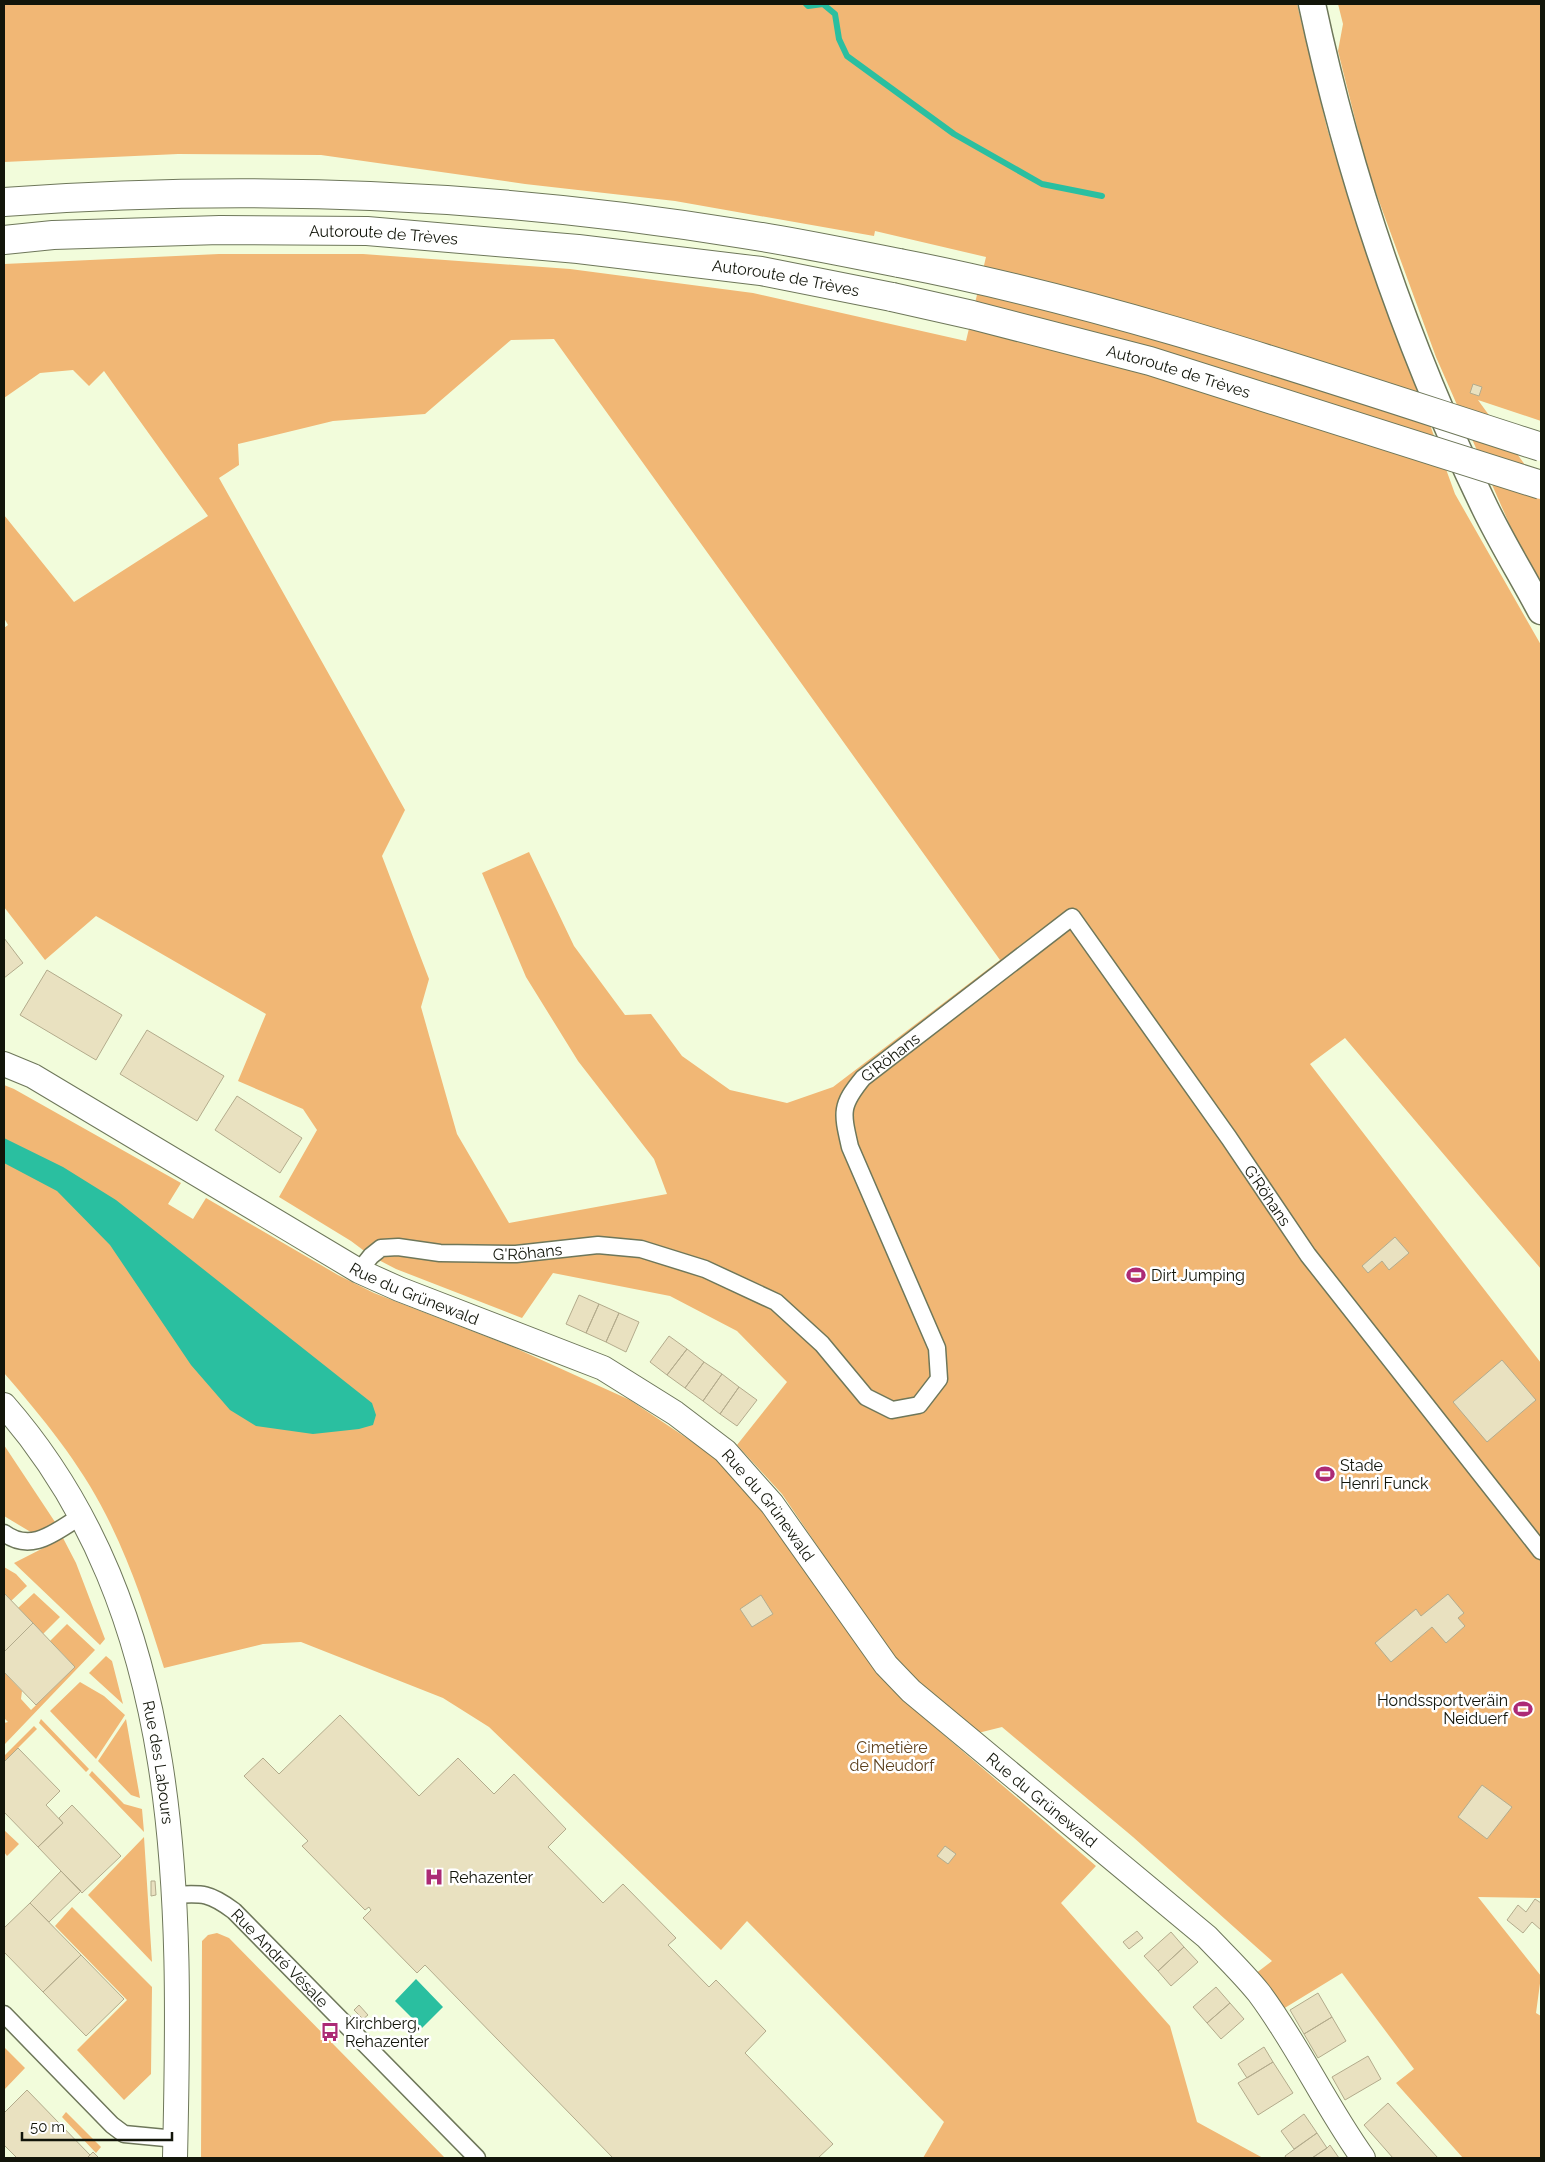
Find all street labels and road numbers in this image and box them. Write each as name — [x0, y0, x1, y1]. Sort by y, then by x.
street label: Autoroute de Trèves — [309, 221, 459, 248]
street label: Autoroute de Trèves — [711, 256, 861, 300]
street label: Autoroute de Trèves — [1105, 341, 1253, 402]
street label: G'Röhans — [857, 1028, 924, 1086]
street label: G'Röhans — [1240, 1161, 1295, 1230]
street label: G'Röhans — [493, 1239, 563, 1264]
street label: Rue du Grünewald — [346, 1258, 482, 1329]
street label: Rue du Grünewald — [718, 1445, 819, 1565]
street label: Rue des Labours — [139, 1699, 178, 1825]
street label: Rue du Grünewald — [983, 1748, 1101, 1851]
street label: Rue André Vésale — [227, 1905, 333, 2011]

